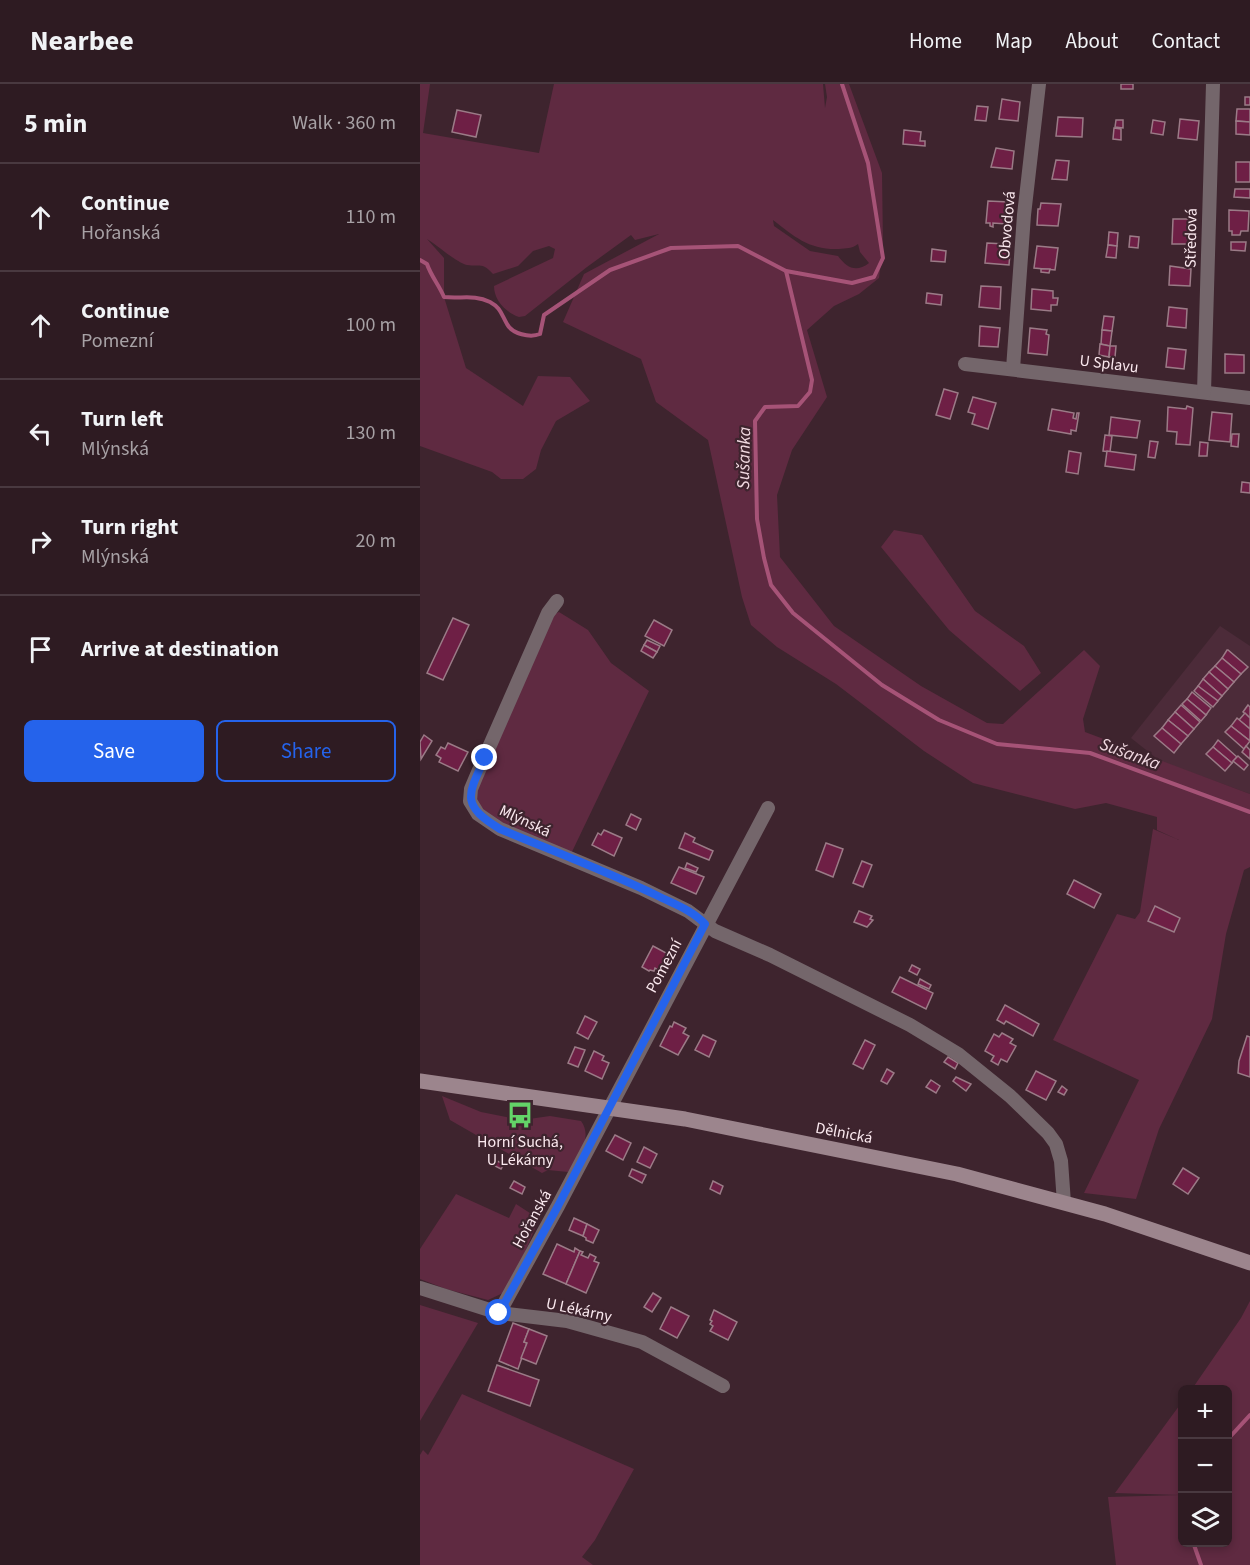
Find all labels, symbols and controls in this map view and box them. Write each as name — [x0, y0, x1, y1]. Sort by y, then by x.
text: Nearbee — [30, 21, 134, 61]
text: Home — [909, 26, 962, 56]
text: Map — [995, 26, 1033, 56]
text: About — [1066, 26, 1118, 56]
text: Contact — [1151, 26, 1220, 56]
text: 5 min — [24, 105, 87, 142]
text: Walk · 360 m — [292, 109, 396, 137]
text: Continue — [81, 187, 170, 219]
street label: Obvodová — [993, 190, 1021, 260]
icon: ahead — [24, 201, 57, 234]
text: 110 m — [346, 203, 396, 231]
street label: Středová — [1179, 208, 1203, 268]
text: Hořanská — [81, 219, 161, 247]
text: Continue — [81, 295, 170, 327]
icon: ahead — [24, 309, 57, 342]
text: 100 m — [346, 311, 396, 339]
text: Pomezní — [81, 327, 154, 355]
street label: U Splavu — [1078, 349, 1140, 379]
text: Turn left — [81, 403, 163, 435]
icon: left — [24, 417, 57, 450]
text: 130 m — [346, 419, 396, 447]
water label: Sušanka — [731, 426, 757, 490]
text: Mlýnská — [81, 435, 149, 463]
text: Turn right — [81, 511, 178, 543]
icon: right — [24, 525, 57, 558]
text: 20 m — [356, 527, 396, 555]
text: Mlýnská — [81, 543, 149, 571]
icon: arrive — [24, 633, 57, 666]
text: Arrive at destination — [81, 633, 279, 665]
button: Save — [24, 720, 204, 782]
button: Share — [216, 720, 396, 782]
water label: Sušanka — [1096, 732, 1164, 777]
route end — [471, 744, 497, 770]
street label: Mlýnská — [496, 800, 554, 842]
street label: Pomezní — [641, 934, 688, 997]
bus stop icon: Horní Suchá, U Lékárny — [505, 1100, 535, 1130]
street label: Dělnická — [814, 1117, 874, 1149]
place label: Horní Suchá, U Lékárny — [477, 1131, 563, 1171]
street label: Hořanská — [507, 1186, 557, 1252]
street label: U Lékárny — [544, 1292, 614, 1328]
route start — [485, 1299, 511, 1325]
map controls — [1178, 1385, 1232, 1547]
button: + — [1178, 1385, 1232, 1439]
button: − — [1178, 1439, 1232, 1493]
button: layers — [1178, 1493, 1232, 1547]

